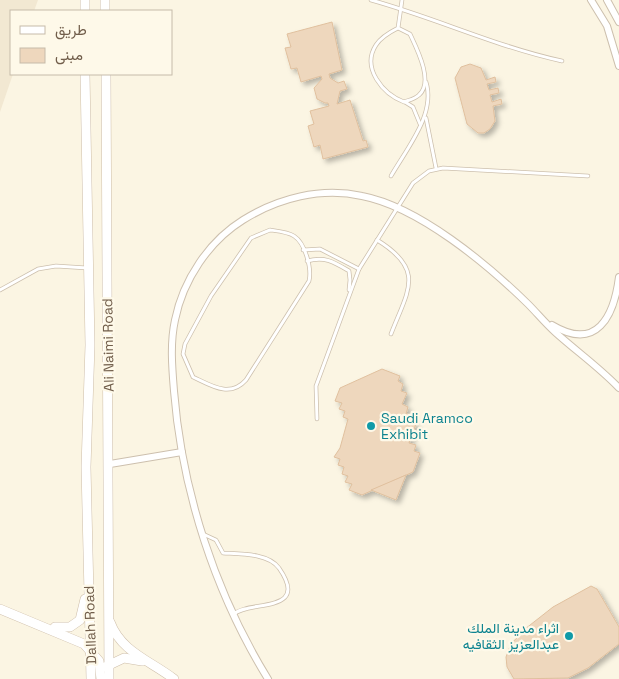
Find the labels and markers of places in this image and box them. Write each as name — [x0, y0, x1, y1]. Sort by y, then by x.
place label: Saudi Aramco Exhibit — [381, 409, 473, 443]
marker: Saudi Aramco Exhibit — [365, 420, 377, 432]
place label: اثراء مدينة الملك عبدالعزيز الثقافيه — [463, 619, 559, 653]
marker: اثراء مدينة الملك عبدالعزيز الثقافيه — [563, 630, 575, 642]

